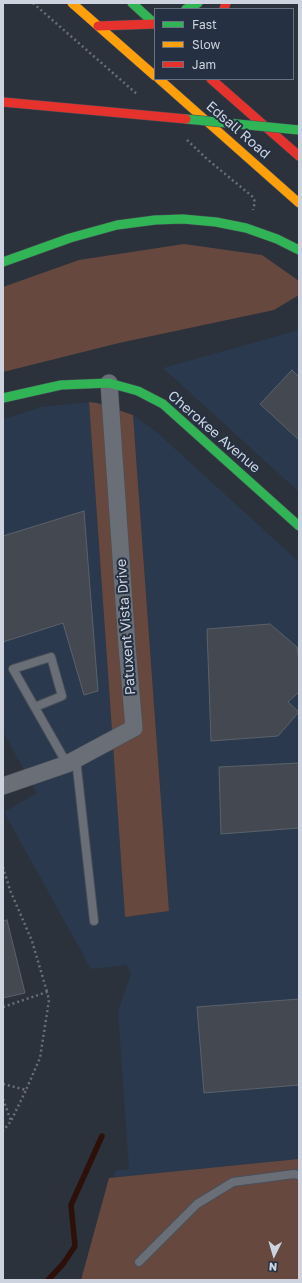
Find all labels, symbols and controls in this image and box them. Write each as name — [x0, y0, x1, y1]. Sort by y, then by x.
legend — [154, 8, 294, 80]
text: Fast — [192, 17, 217, 32]
text: Slow — [192, 37, 220, 52]
text: Jam — [192, 57, 216, 72]
street label: Edsall Road — [203, 98, 273, 162]
street label: Cherokee Avenue — [164, 387, 264, 477]
street label: Patuxent Vista Drive — [113, 558, 139, 696]
north arrow — [254, 1235, 294, 1275]
text: N — [268, 1261, 278, 1274]

